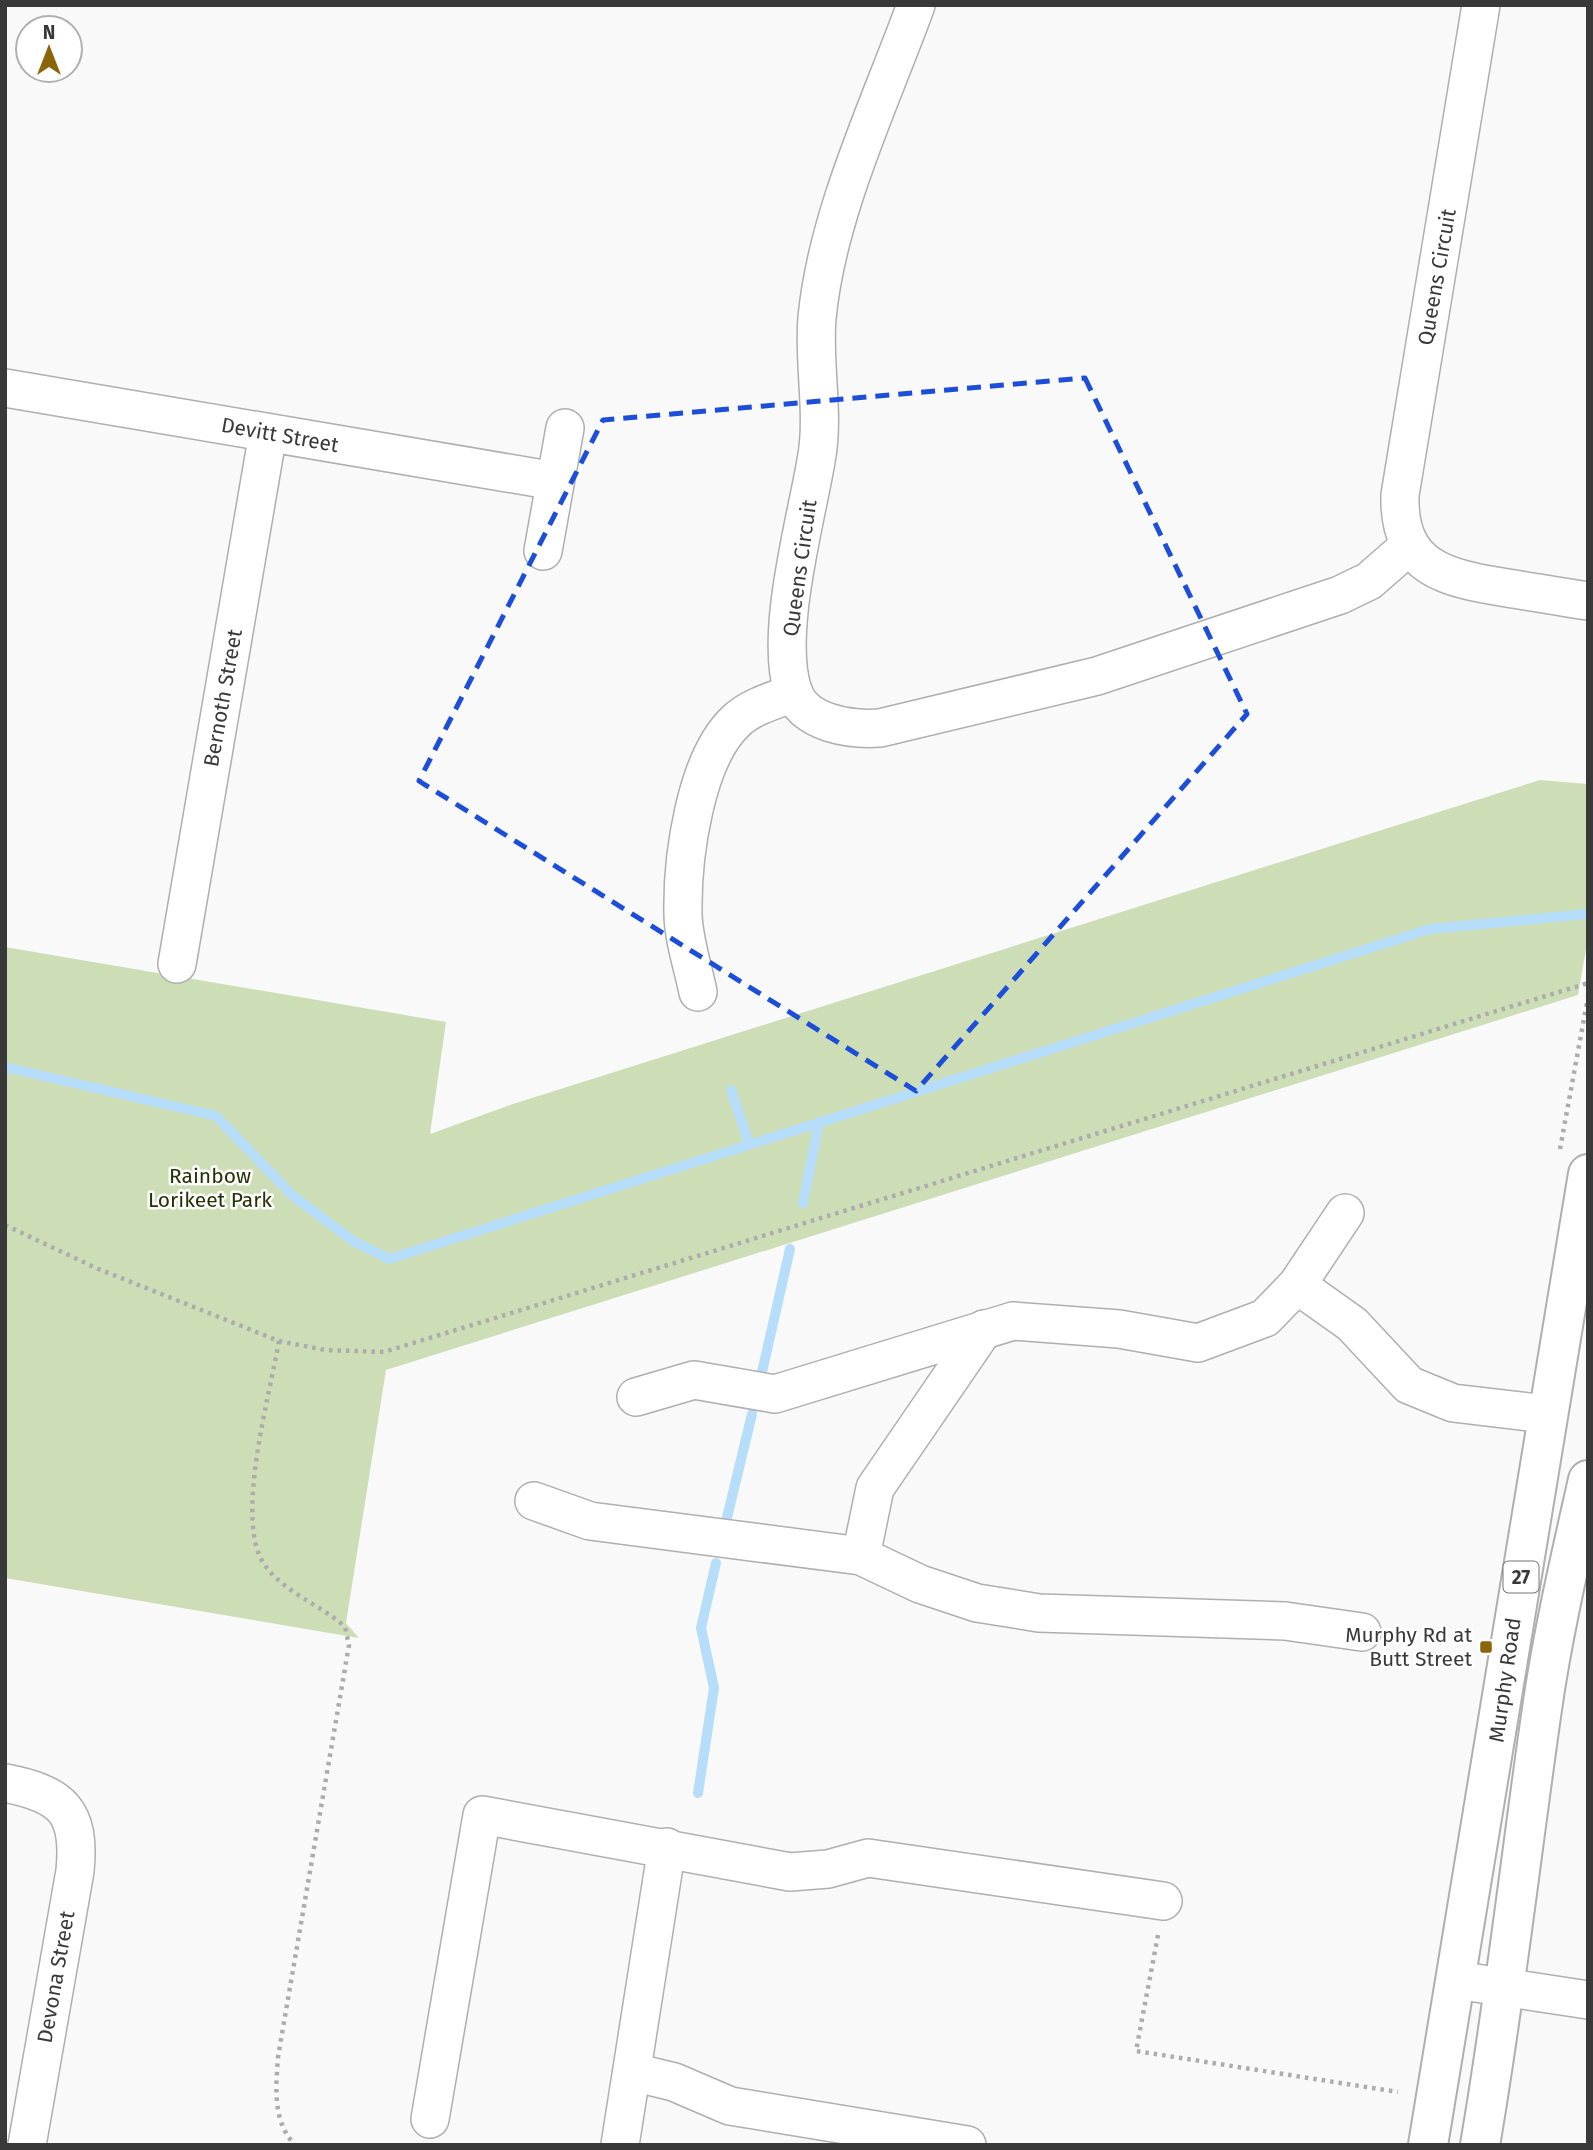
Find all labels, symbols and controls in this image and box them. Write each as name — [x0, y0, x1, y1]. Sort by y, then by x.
north arrow — [14, 14, 84, 84]
text: N — [43, 21, 55, 44]
street label: Queens Circuit — [1412, 206, 1462, 347]
street label: Devitt Street — [219, 412, 341, 458]
street label: Queens Circuit — [778, 497, 823, 638]
street label: Bernoth Street — [198, 627, 248, 769]
park label: Rainbow Lorikeet Park — [148, 1163, 272, 1213]
road number: 27 — [1504, 1562, 1538, 1592]
street label: Murphy Road — [1483, 1616, 1527, 1744]
place label: Murphy Rd at Butt Street — [1345, 1622, 1472, 1672]
marker: Murphy Rd at Butt Street — [1478, 1639, 1494, 1655]
street label: Devona Street — [32, 1909, 80, 2045]

